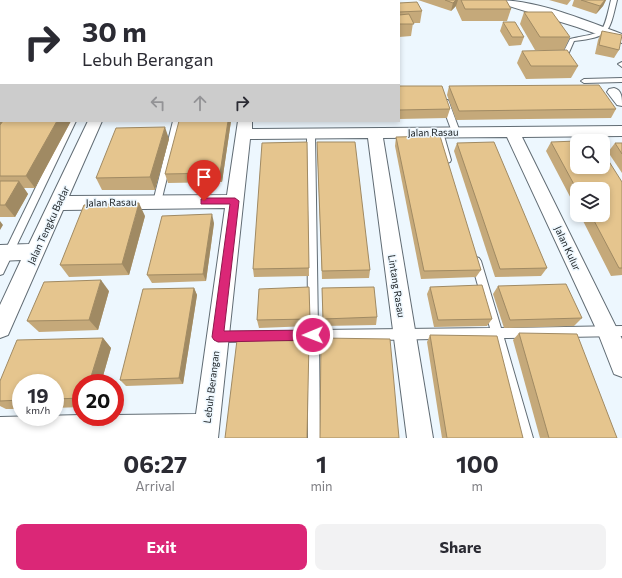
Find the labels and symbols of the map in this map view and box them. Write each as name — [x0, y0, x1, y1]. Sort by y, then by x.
street label: Jalan Rasau — [407, 126, 459, 138]
pin — [187, 160, 221, 201]
street label: Jalan Tengku Badar — [25, 184, 71, 266]
street label: Jalan Rasau — [85, 196, 137, 208]
street label: Jalan Kulur — [552, 224, 584, 272]
street label: Lintang Rasau — [386, 254, 408, 318]
position arrow — [292, 314, 334, 356]
street label: Lebuh Berangan — [201, 350, 221, 424]
speed limit sign: 20 — [72, 374, 124, 426]

